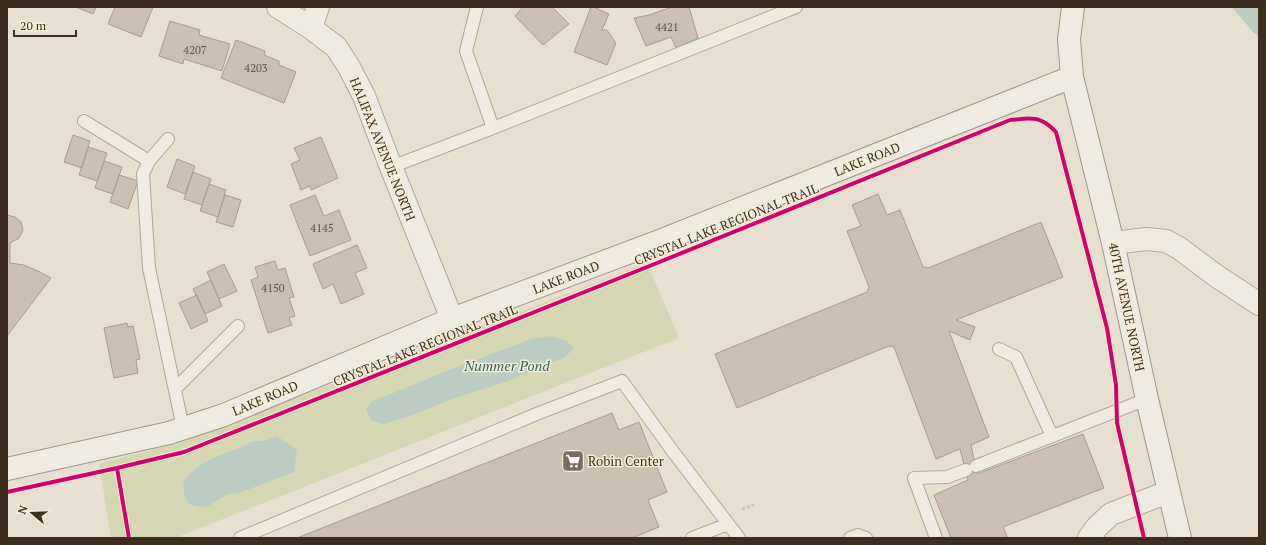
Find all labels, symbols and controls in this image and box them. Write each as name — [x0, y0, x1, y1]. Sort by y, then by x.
scale bar — [14, 12, 76, 38]
text: 20 m — [20, 18, 47, 33]
house number: 4421 — [655, 20, 679, 34]
house number: 4207 — [183, 43, 207, 57]
house number: 4203 — [244, 61, 268, 75]
street label: HALIFAX AVENUE NORTH — [346, 74, 420, 224]
street label: LAKE ROAD — [831, 138, 903, 180]
street label: CRYSTAL LAKE REGIONAL TRAIL — [631, 179, 821, 269]
house number: 4145 — [310, 221, 334, 235]
street label: 40TH AVENUE NORTH — [1105, 241, 1150, 374]
street label: LAKE ROAD — [530, 256, 602, 298]
house number: 4150 — [261, 281, 285, 295]
street label: CRYSTAL LAKE REGIONAL TRAIL — [330, 300, 520, 390]
water label: Nummer Pond — [463, 356, 550, 375]
street label: LAKE ROAD — [229, 376, 301, 420]
supermarket icon: Robin Center — [560, 448, 586, 474]
place label: Robin Center — [588, 452, 664, 470]
north arrow — [12, 493, 52, 533]
text: N — [15, 503, 31, 516]

